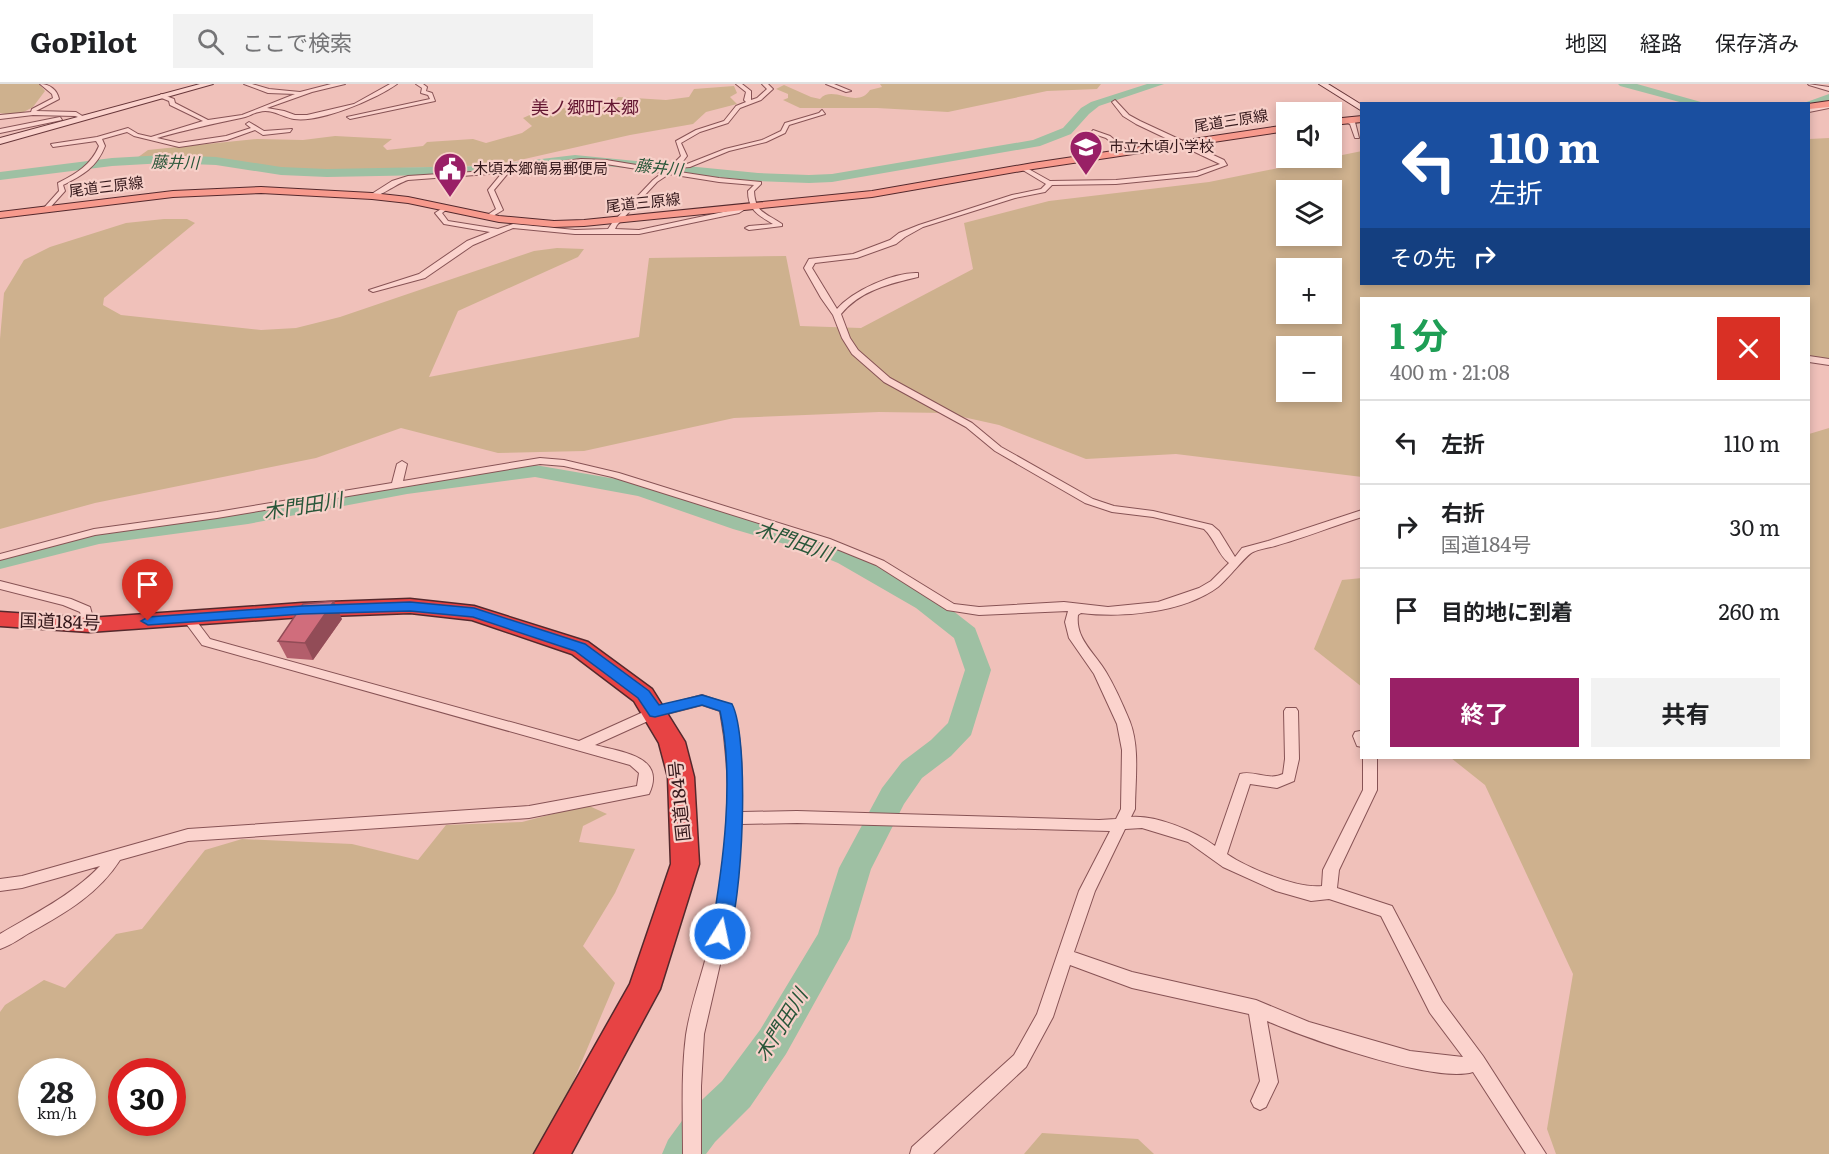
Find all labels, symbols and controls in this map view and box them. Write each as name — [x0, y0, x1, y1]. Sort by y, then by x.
search box — [173, 14, 593, 68]
text: GoPilot — [30, 20, 137, 62]
icon: search — [194, 25, 227, 58]
text: ここで検索 — [242, 25, 352, 58]
text: 地図 — [1565, 26, 1607, 57]
text: 経路 — [1640, 26, 1682, 57]
text: 保存済み — [1715, 26, 1799, 57]
district label: 美ノ郷町本郷 — [531, 93, 639, 120]
street label: 尾道三原線 — [1192, 102, 1270, 137]
map controls — [1276, 102, 1342, 402]
button: sound — [1276, 102, 1342, 168]
text: 110 m — [1489, 114, 1600, 176]
icon: left — [1390, 126, 1468, 204]
school or university icon: 市立木頃小学校 — [1068, 129, 1104, 176]
place label: 市立木頃小学校 — [1109, 134, 1214, 157]
water label: 藤井川 — [151, 149, 201, 173]
public building icon: 木頃本郷簡易郵便局 — [432, 151, 468, 198]
water label: 藤井川 — [634, 152, 686, 181]
place label: 木頃本郷簡易郵便局 — [473, 156, 608, 179]
street label: 尾道三原線 — [67, 170, 144, 201]
text: 左折 — [1489, 171, 1543, 211]
button: layers — [1276, 180, 1342, 246]
street label: 尾道三原線 — [604, 186, 681, 217]
text: その先 — [1390, 240, 1456, 273]
icon: right — [1468, 240, 1501, 273]
button: + — [1276, 258, 1342, 324]
text: 1 分 — [1390, 307, 1448, 360]
button: close — [1717, 317, 1780, 380]
button: − — [1276, 336, 1342, 402]
text: 400 m · 21:08 — [1390, 356, 1510, 386]
icon: left — [1390, 426, 1423, 459]
text: 左折 — [1441, 426, 1485, 459]
text: 110 m — [1724, 426, 1780, 459]
water label: 木門田川 — [261, 483, 347, 525]
text: 右折 — [1441, 495, 1485, 528]
icon: right — [1390, 510, 1423, 543]
text: 30 m — [1730, 510, 1780, 543]
water label: 木門田川 — [752, 511, 839, 568]
text: 国道184号 — [1441, 528, 1531, 558]
pin — [122, 559, 173, 621]
icon: arrive — [131, 568, 164, 601]
icon: arrive — [1390, 594, 1423, 627]
text: 目的地に到着 — [1441, 594, 1573, 627]
text: 260 m — [1719, 594, 1780, 627]
street label: 国道184号 — [19, 606, 101, 635]
button: 終了 — [1390, 678, 1579, 747]
button: 共有 — [1591, 678, 1780, 747]
street label: 国道184号 — [661, 759, 696, 843]
position arrow — [688, 902, 752, 966]
water label: 木門田川 — [745, 980, 814, 1066]
speed limit sign: 30 — [108, 1058, 186, 1136]
text: 28 — [40, 1068, 74, 1112]
text: km/h — [37, 1101, 77, 1124]

